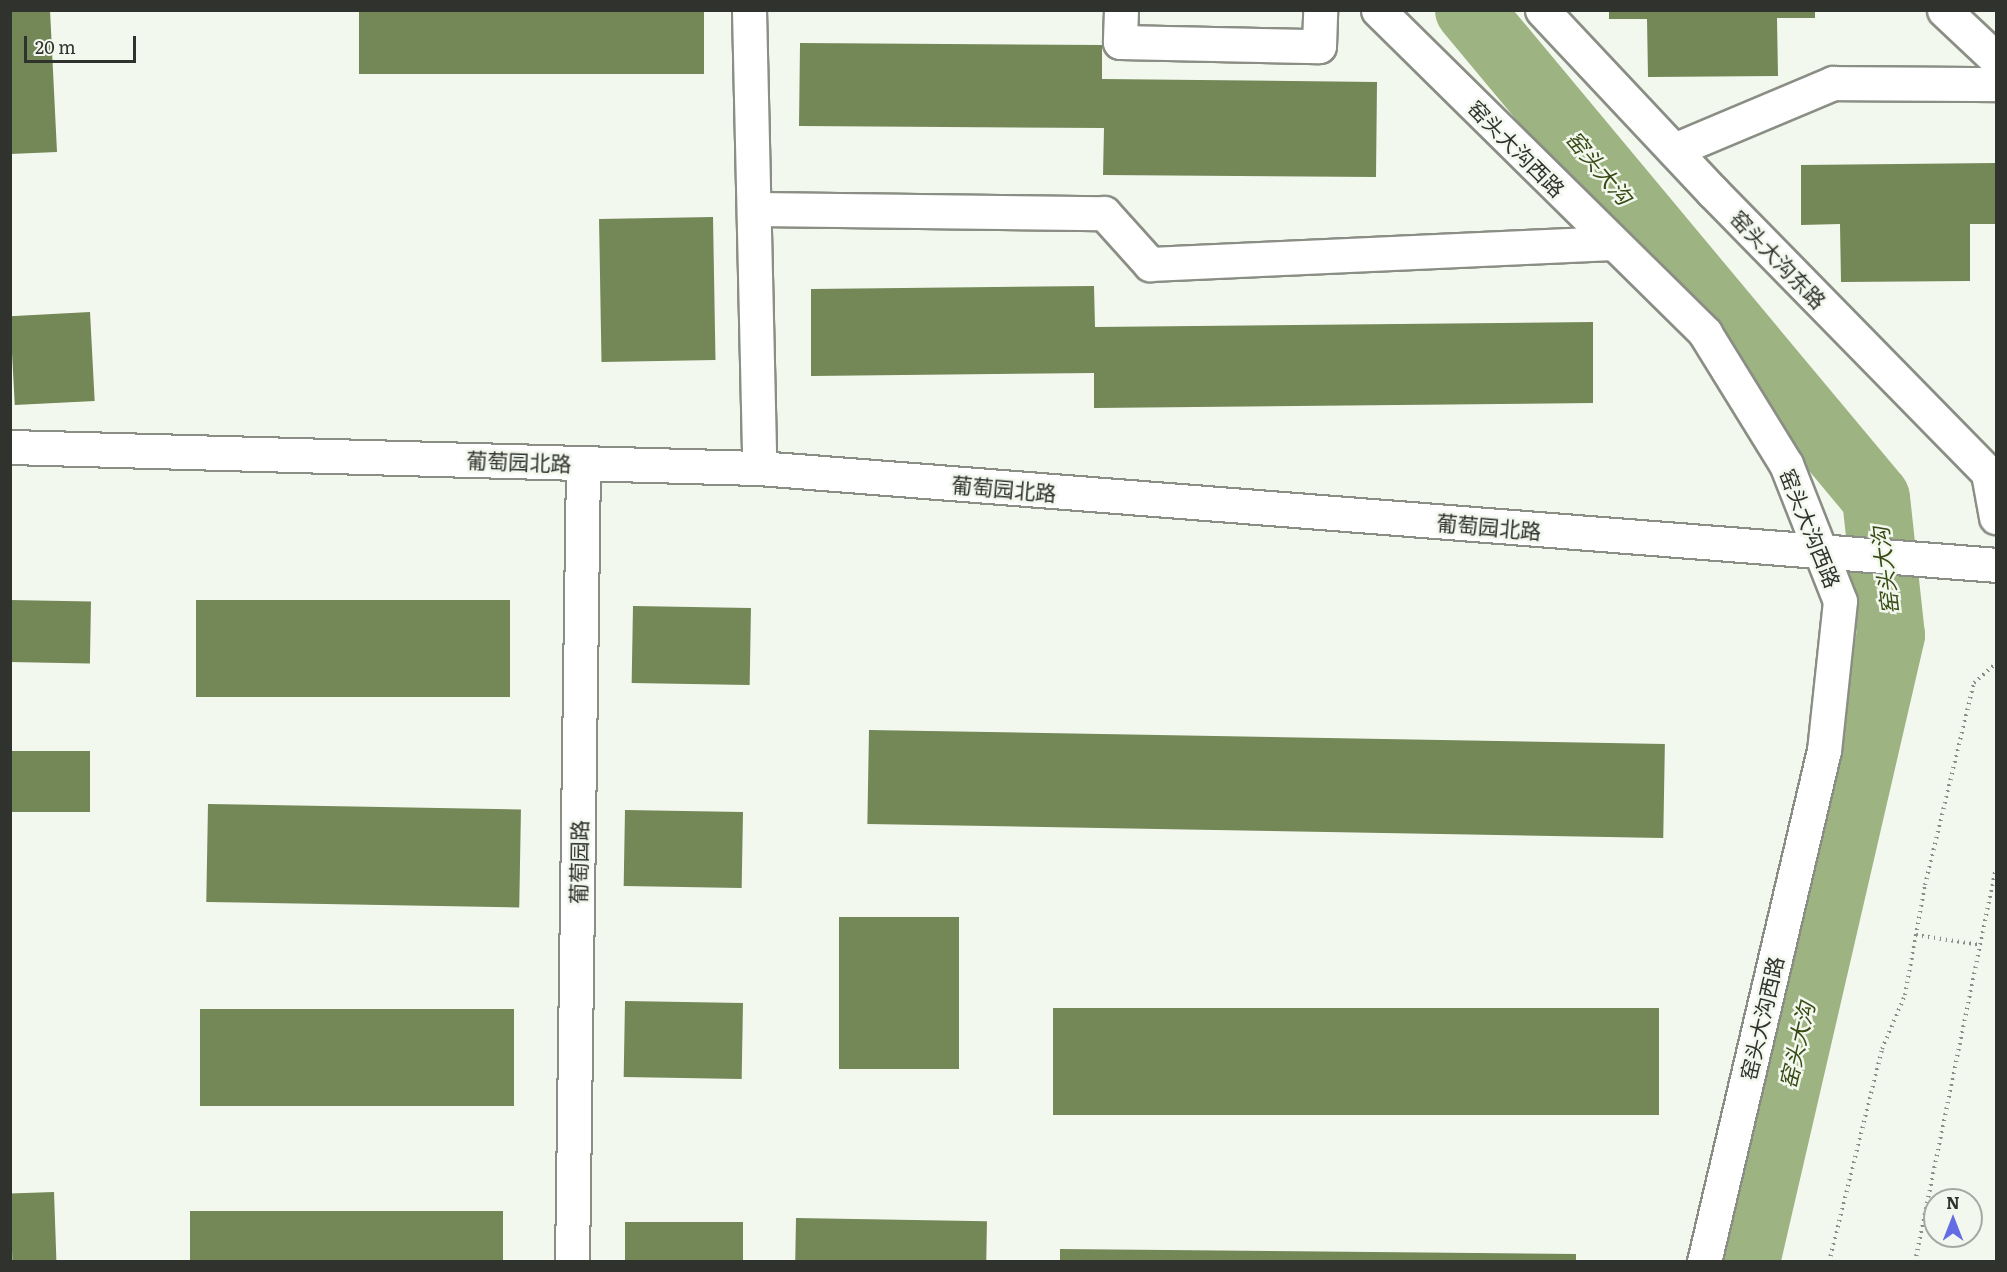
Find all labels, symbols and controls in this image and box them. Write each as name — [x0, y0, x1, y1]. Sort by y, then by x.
scale bar — [27, 24, 140, 62]
text: 20 m — [35, 33, 76, 60]
street label: 窑头大沟西路 — [1464, 95, 1570, 201]
water label: 窑头大沟 — [1562, 125, 1638, 209]
street label: 窑头大沟东路 — [1726, 205, 1832, 313]
street label: 葡萄园北路 — [466, 447, 572, 475]
street label: 窑头大沟西路 — [1776, 465, 1846, 591]
street label: 葡萄园北路 — [951, 471, 1057, 505]
street label: 葡萄园北路 — [1436, 509, 1542, 543]
water label: 窑头大沟 — [1866, 526, 1902, 616]
street label: 葡萄园路 — [565, 820, 591, 904]
street label: 窑头大沟西路 — [1735, 954, 1787, 1082]
water label: 窑头大沟 — [1773, 999, 1819, 1091]
north arrow — [1923, 1188, 1983, 1248]
text: N — [1946, 1190, 1960, 1214]

